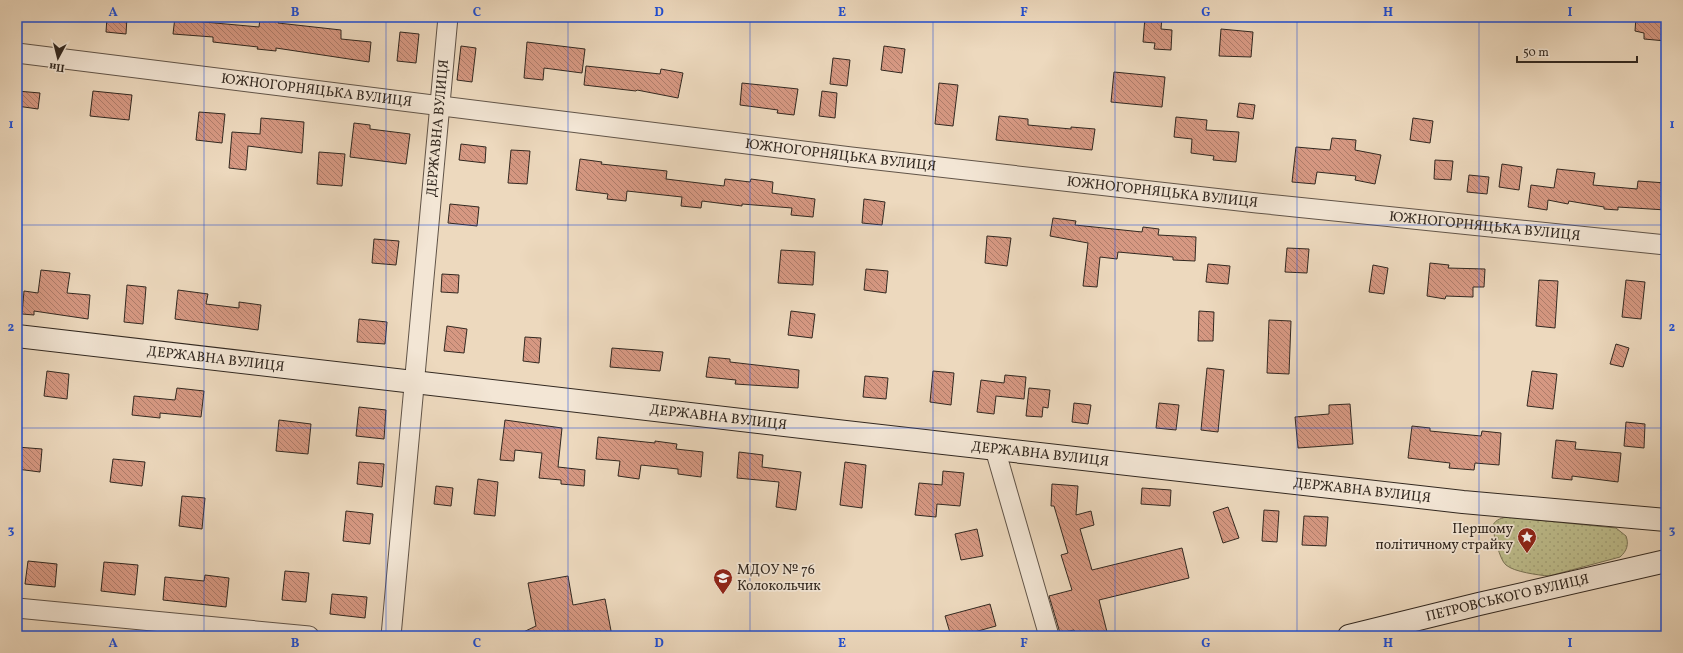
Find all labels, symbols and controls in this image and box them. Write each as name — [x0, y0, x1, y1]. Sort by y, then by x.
text: A — [108, 4, 118, 22]
text: B — [291, 4, 300, 22]
text: C — [473, 4, 481, 22]
text: D — [654, 4, 664, 22]
text: E — [838, 4, 846, 22]
text: F — [1020, 4, 1028, 22]
text: G — [1201, 4, 1211, 22]
text: H — [1383, 4, 1393, 22]
text: I — [1568, 4, 1573, 22]
north arrow — [38, 38, 78, 78]
scale bar — [1517, 38, 1637, 64]
text: 50 m — [1523, 45, 1549, 61]
text: Пн — [48, 58, 66, 75]
street label: ДЕРЖАВНА ВУЛИЦЯ — [422, 58, 454, 198]
street label: ЮЖНОГОРНЯЦЬКА ВУЛИЦЯ — [220, 69, 413, 112]
text: 1 — [8, 116, 14, 134]
text: 1 — [1669, 116, 1675, 134]
street label: ЮЖНОГОРНЯЦЬКА ВУЛИЦЯ — [744, 134, 937, 176]
street label: ЮЖНОГОРНЯЦЬКА ВУЛИЦЯ — [1066, 172, 1259, 213]
street label: ЮЖНОГОРНЯЦЬКА ВУЛИЦЯ — [1388, 207, 1581, 246]
text: 2 — [8, 319, 15, 337]
text: 2 — [1669, 319, 1676, 337]
street label: ДЕРЖАВНА ВУЛИЦЯ — [146, 342, 285, 376]
street label: ДЕРЖАВНА ВУЛИЦЯ — [649, 400, 788, 435]
street label: ДЕРЖАВНА ВУЛИЦЯ — [970, 437, 1110, 471]
street label: ДЕРЖАВНА ВУЛИЦЯ — [1292, 473, 1432, 508]
place label: Першому політичному страйку — [1376, 520, 1513, 555]
text: 3 — [8, 522, 15, 540]
text: 3 — [1669, 522, 1676, 540]
place icon: Першому політичному страйку — [1516, 526, 1538, 554]
place label: МДОУ № 76 Колокольчик — [737, 561, 821, 596]
school or university icon: МДОУ № 76 Колокольчик — [712, 567, 734, 595]
street label: ПЕТРОВСЬКОГО ВУЛИЦЯ — [1424, 569, 1591, 626]
text: A — [108, 635, 118, 653]
text: B — [291, 635, 300, 653]
text: C — [473, 635, 481, 653]
text: D — [654, 635, 664, 653]
text: E — [838, 635, 846, 653]
text: F — [1020, 635, 1028, 653]
text: G — [1201, 635, 1211, 653]
text: H — [1383, 635, 1393, 653]
text: I — [1568, 635, 1573, 653]

